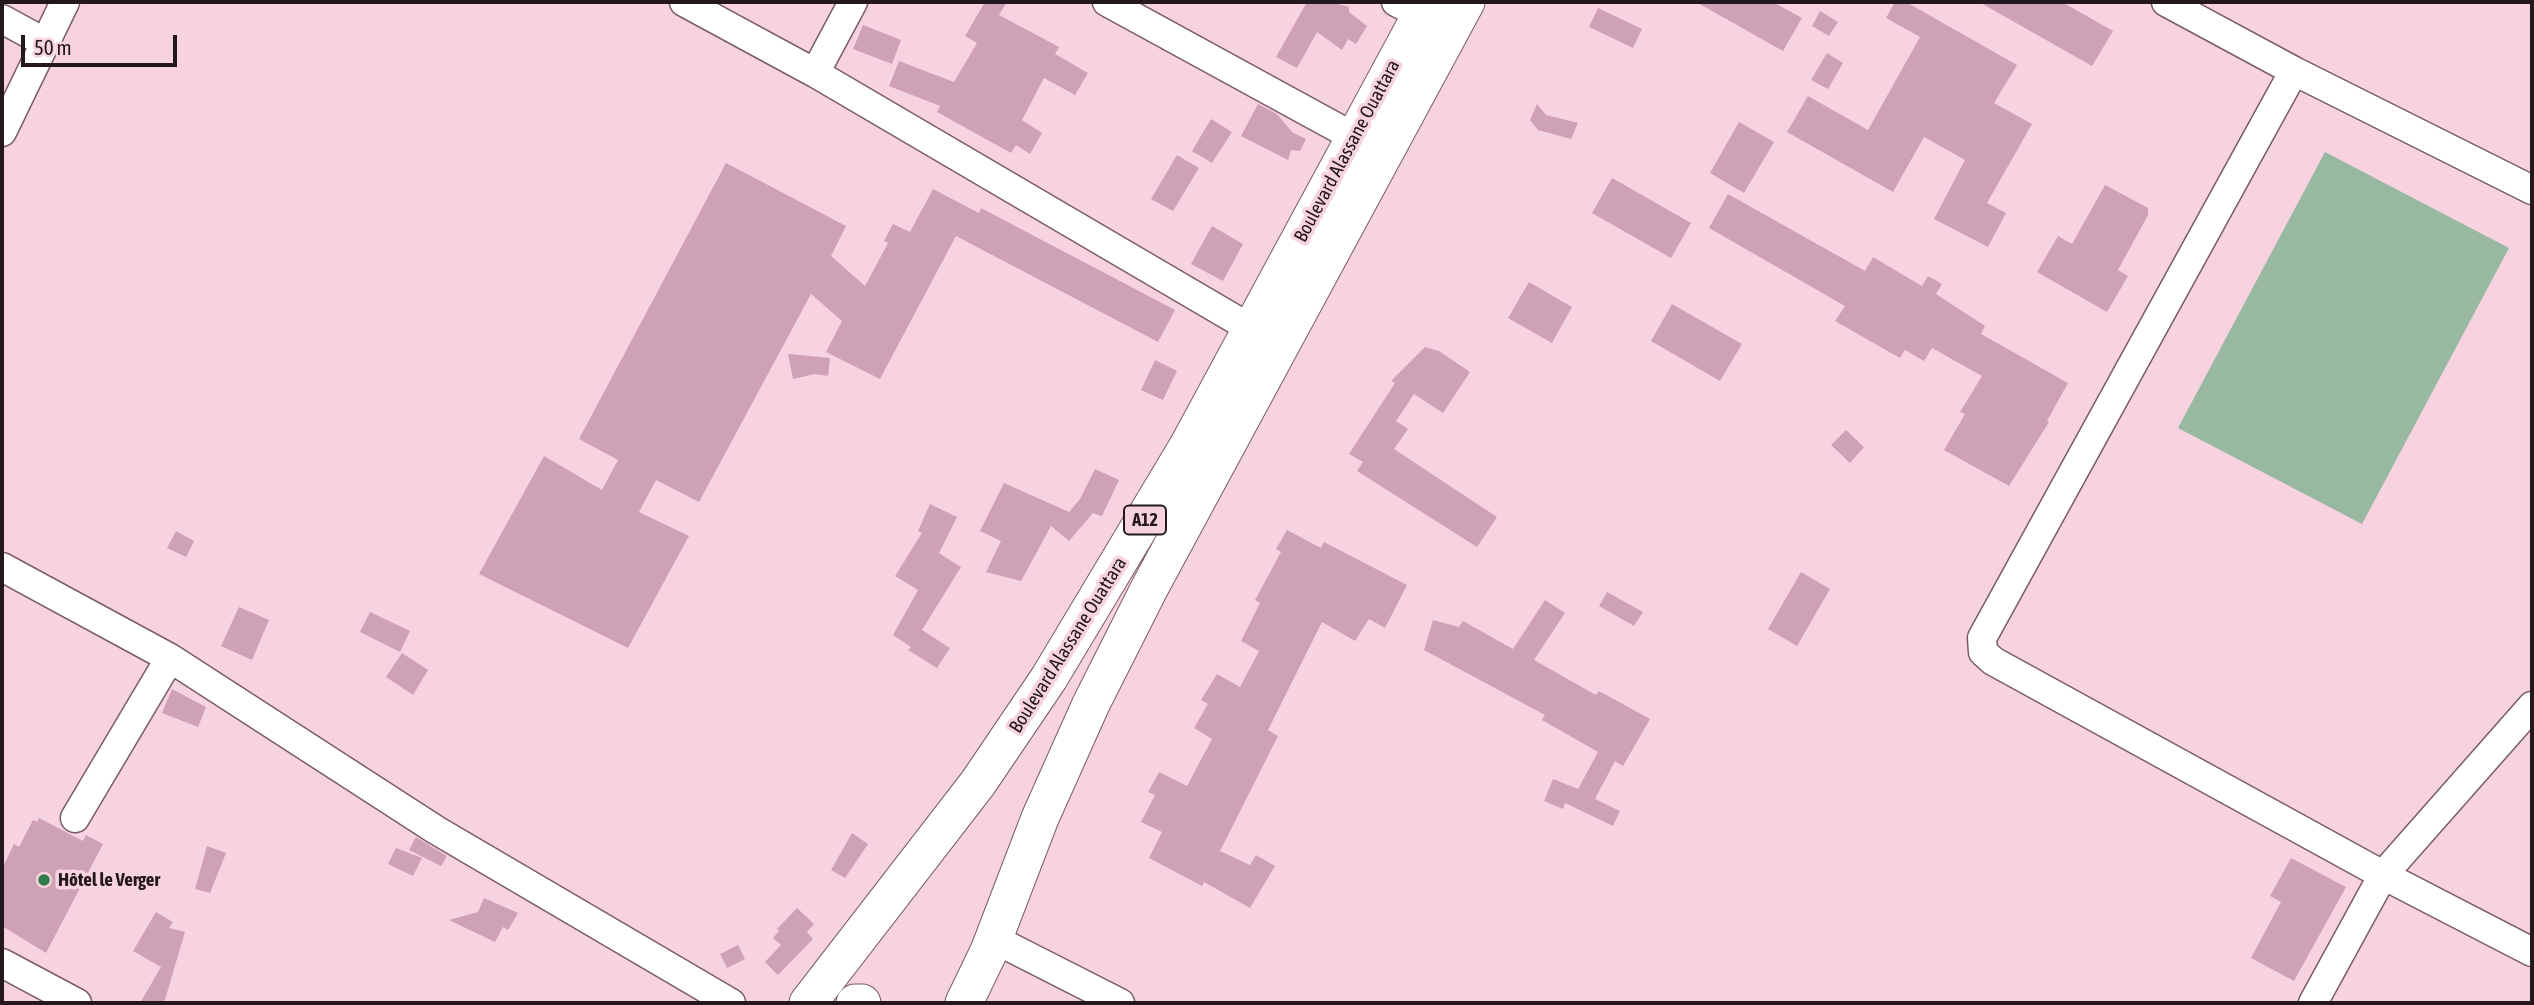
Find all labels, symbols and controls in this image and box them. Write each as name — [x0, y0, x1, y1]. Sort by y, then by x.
scale bar — [24, 21, 180, 65]
text: 50 m — [34, 35, 72, 59]
street label: Boulevard Alassane Ouattara — [1289, 56, 1405, 246]
road number: A12 — [1124, 506, 1166, 534]
street label: Boulevard Alassane Ouattara — [1005, 553, 1131, 737]
place label: Hôtel le Verger — [58, 869, 160, 891]
marker: Hôtel le Verger — [36, 872, 52, 888]

